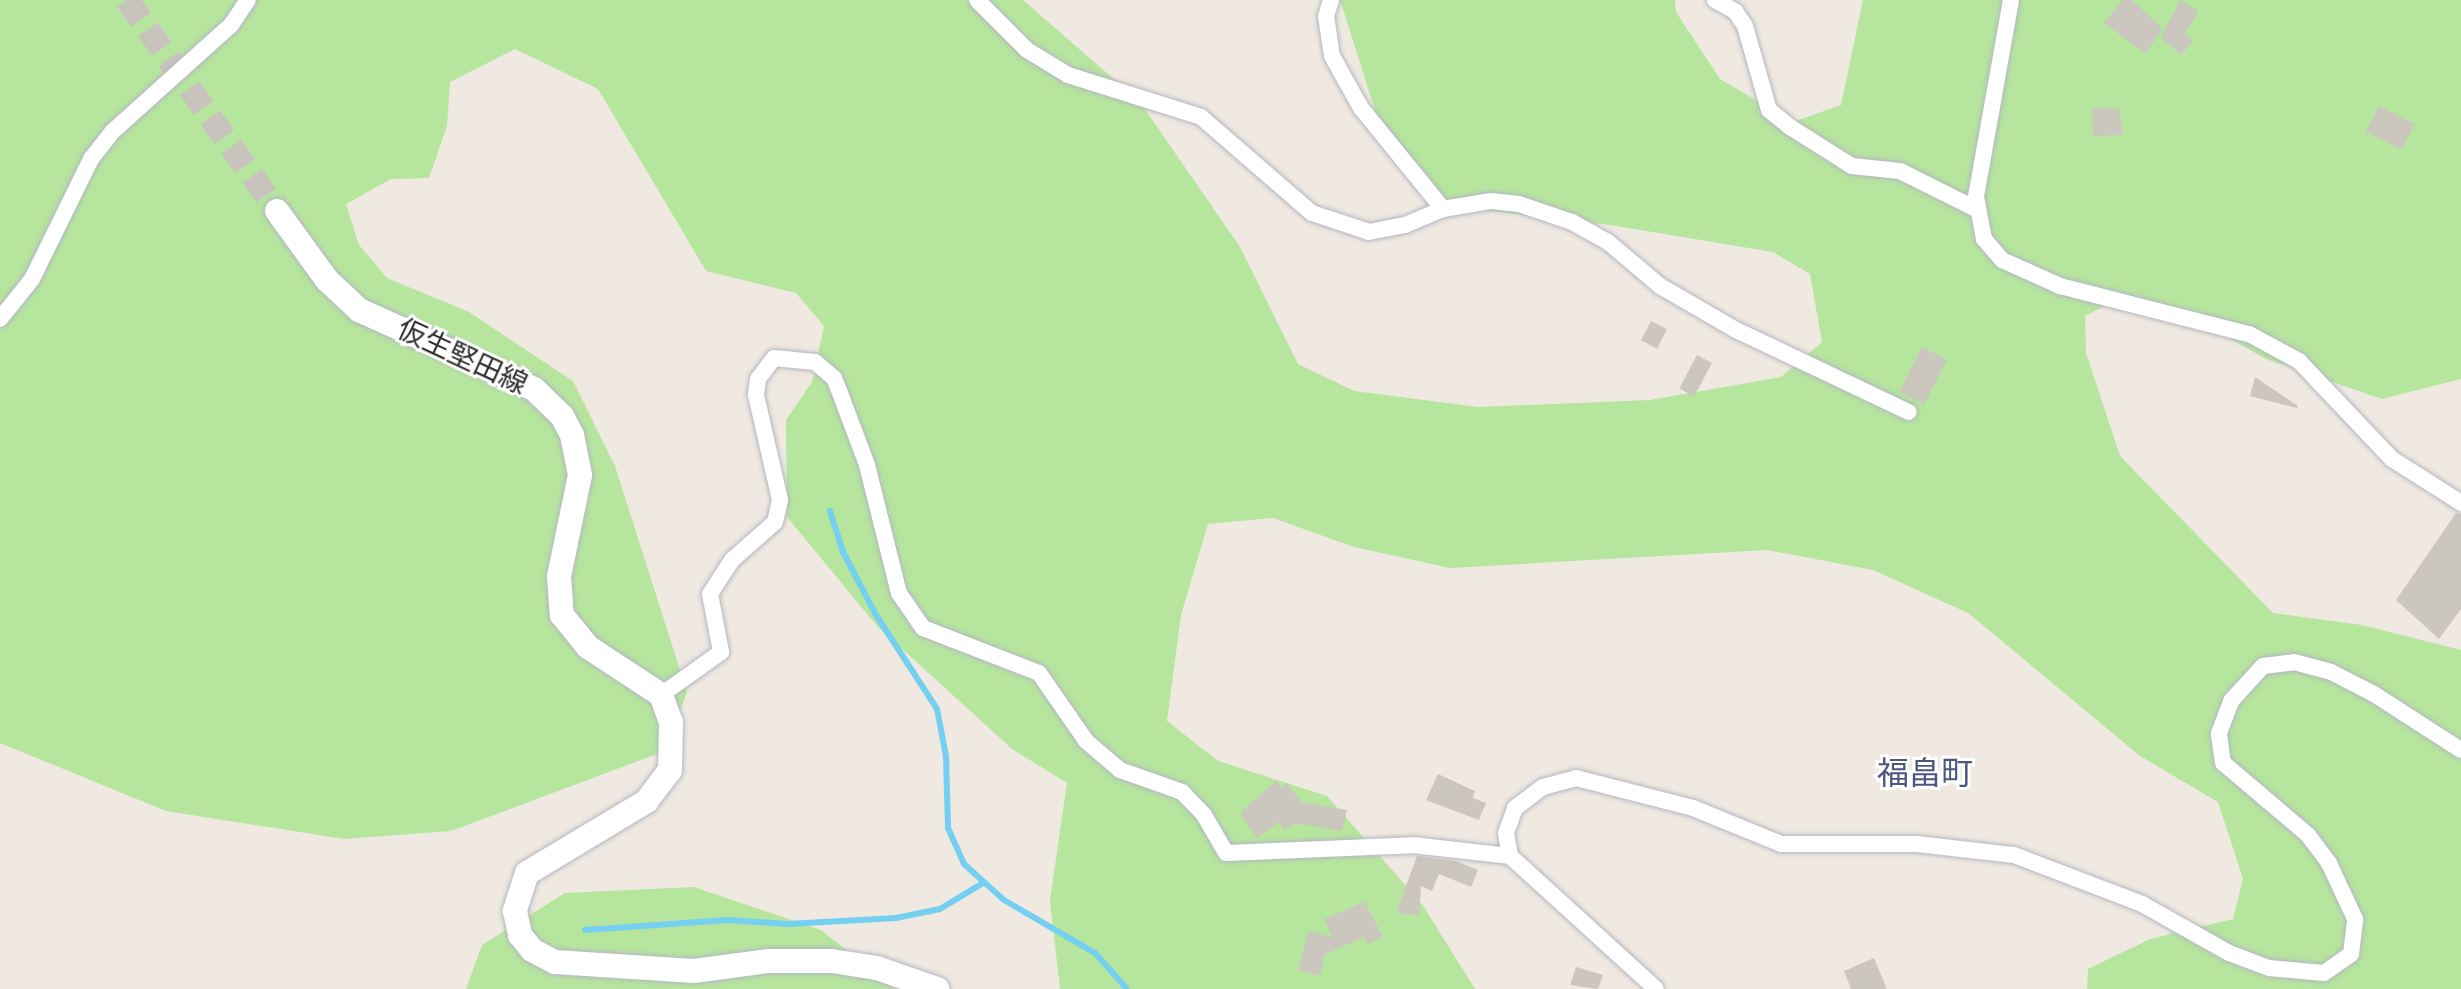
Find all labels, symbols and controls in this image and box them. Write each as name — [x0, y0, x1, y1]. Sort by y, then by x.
street label: 仮生堅田線 — [391, 313, 533, 403]
district label: 福畠町 — [1877, 755, 1973, 793]

